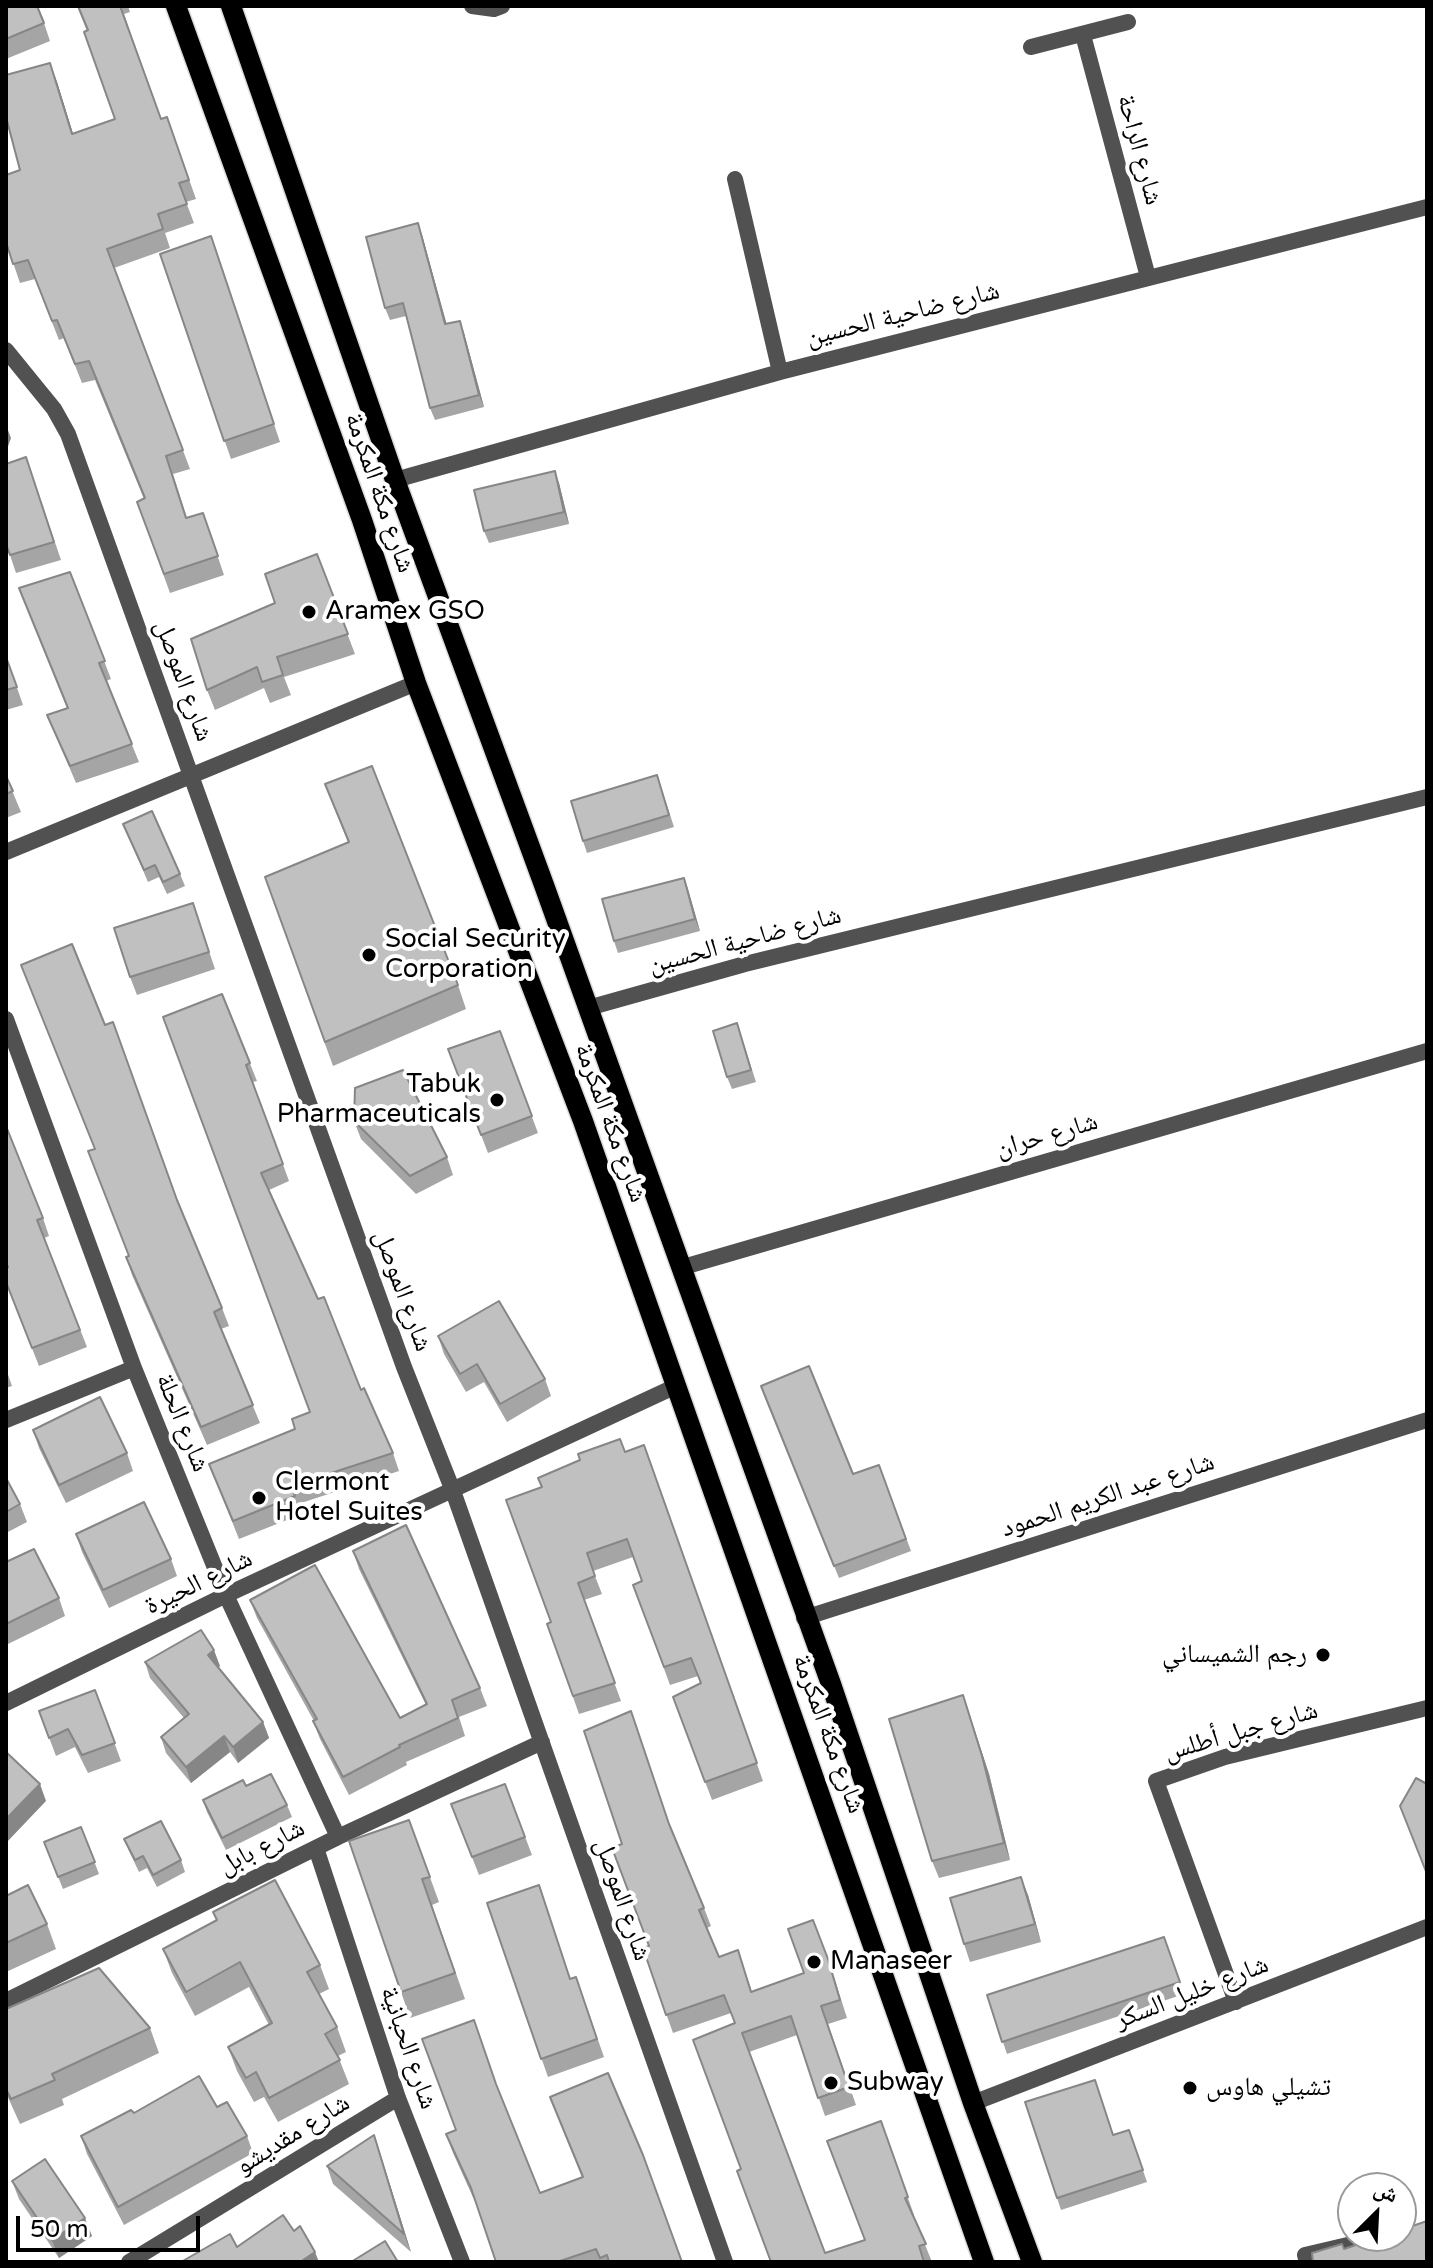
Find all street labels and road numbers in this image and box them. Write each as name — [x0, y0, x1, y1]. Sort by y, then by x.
street label: شارع الراحة — [1109, 91, 1169, 209]
street label: شارع ضاحية الحسين — [803, 276, 1003, 354]
street label: شارع مكة المكرمة — [337, 409, 421, 577]
street label: شارع الموصل — [147, 616, 219, 746]
street label: شارع ضاحية الحسين — [645, 900, 845, 982]
street label: شارع مكة المكرمة — [567, 1039, 653, 1207]
street label: شارع حران — [992, 1107, 1102, 1165]
street label: شارع الموصل — [366, 1226, 438, 1356]
street label: شارع الحلة — [148, 1369, 216, 1477]
street label: شارع عبد الكريم الحمود — [998, 1447, 1218, 1545]
street label: شارع الحيرة — [140, 1544, 258, 1622]
street label: شارع مكة المكرمة — [785, 1650, 871, 1818]
street label: شارع جبل أطلس — [1160, 1695, 1322, 1769]
street label: شارع بابل — [214, 1813, 310, 1883]
street label: شارع الموصل — [587, 1835, 657, 1965]
street label: شارع خليل السكر — [1111, 1949, 1273, 2037]
street label: شارع الحبانية — [372, 1983, 444, 2113]
street label: شارع مقديشو — [230, 2088, 356, 2182]

